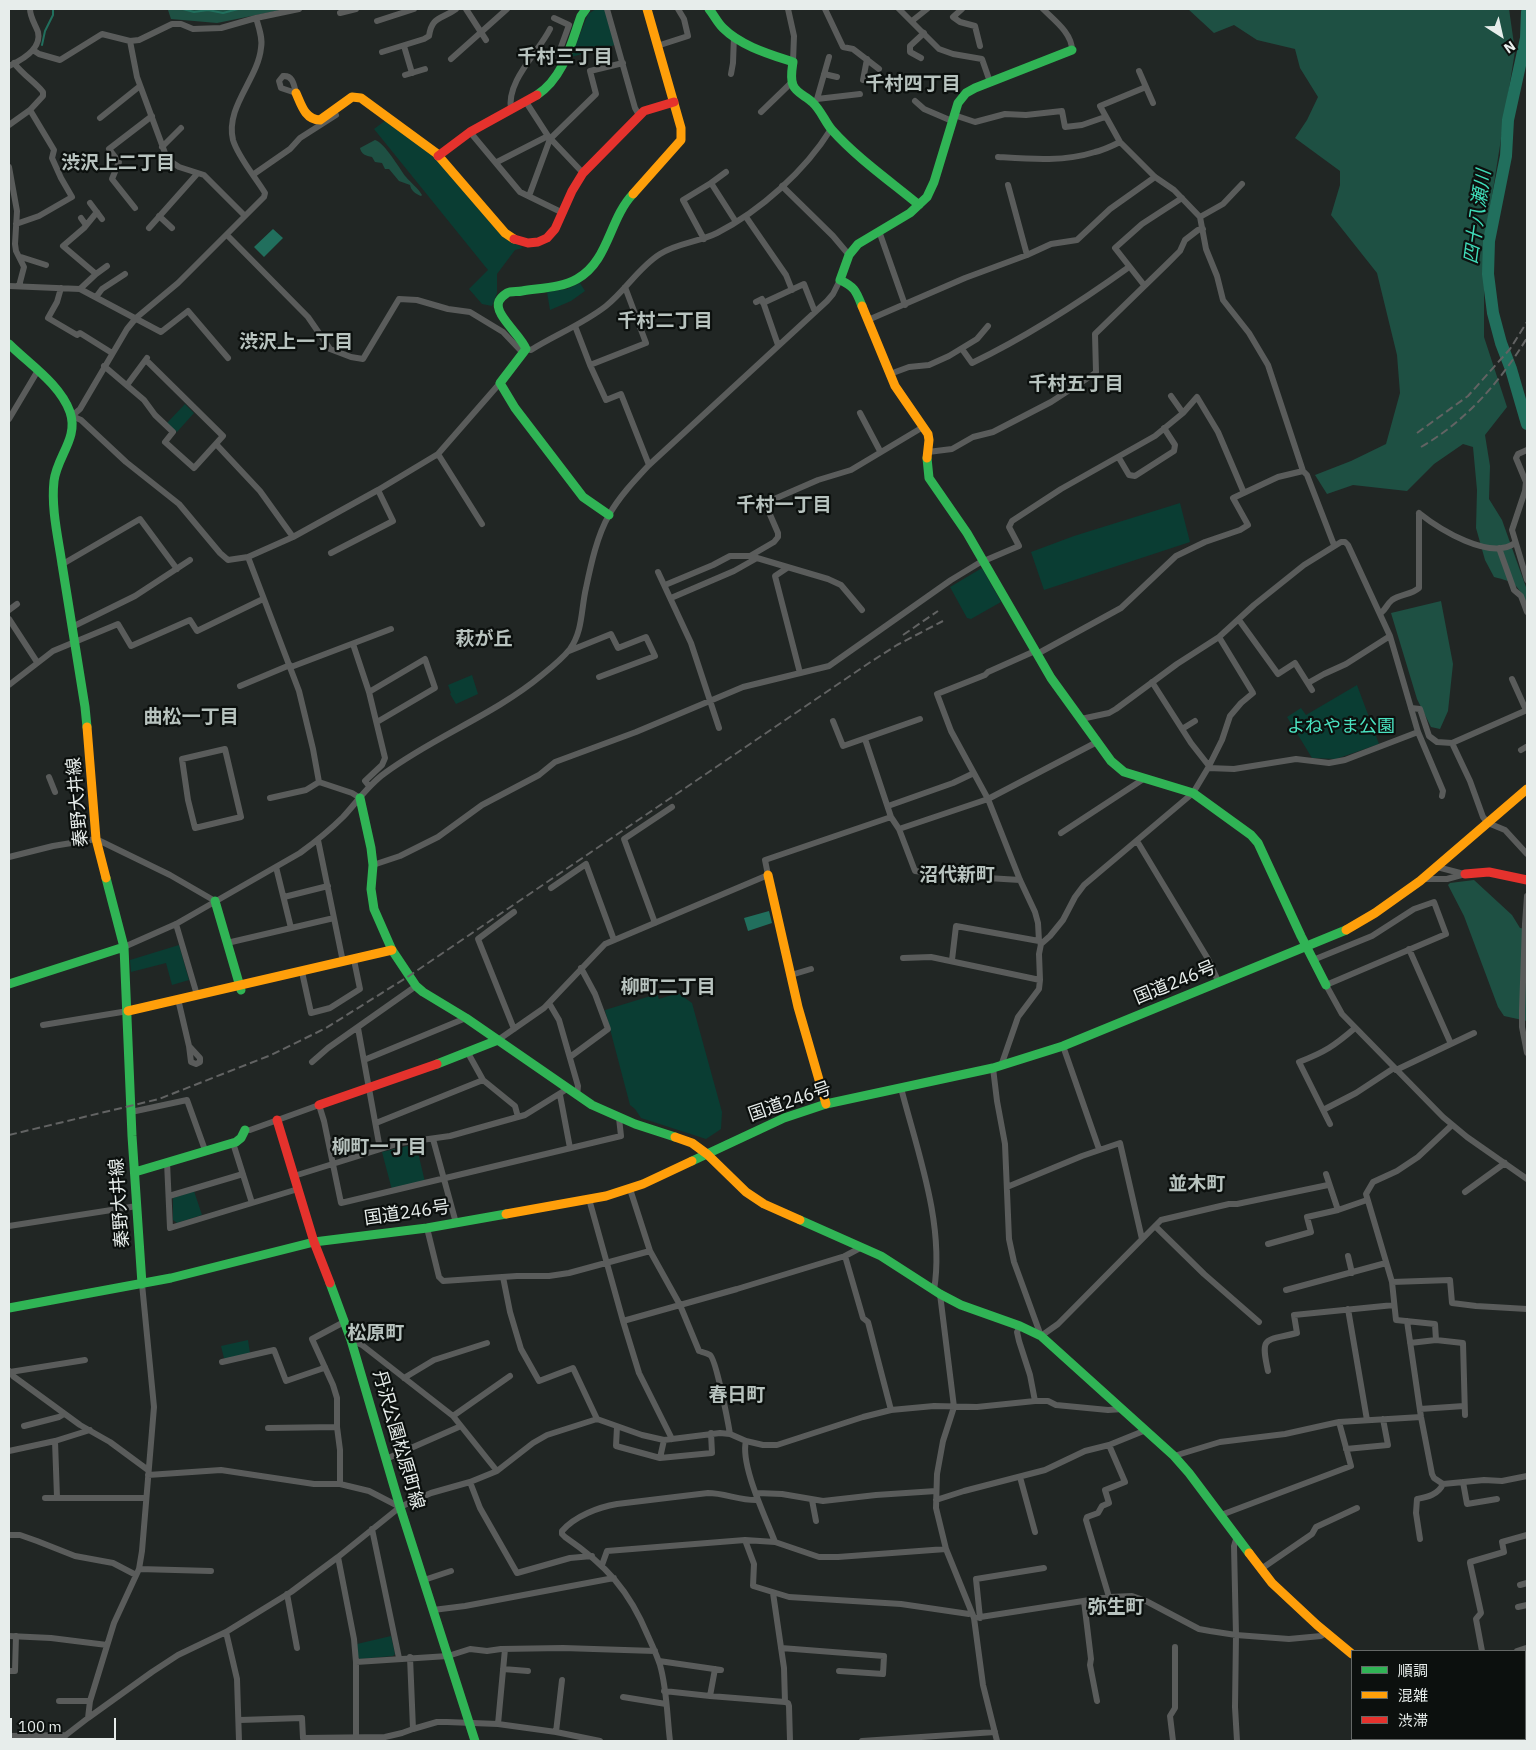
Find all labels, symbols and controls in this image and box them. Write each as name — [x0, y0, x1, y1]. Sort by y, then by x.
north arrow — [1476, 10, 1526, 60]
text: N — [1500, 37, 1519, 58]
district label: 千村三丁目 — [518, 47, 612, 69]
district label: 千村四丁目 — [866, 74, 960, 96]
district label: 渋沢上二丁目 — [61, 153, 175, 175]
water label: 四十八瀬川 — [1460, 168, 1496, 266]
district label: 千村二丁目 — [618, 311, 712, 333]
district label: 渋沢上一丁目 — [239, 332, 353, 354]
district label: 千村五丁目 — [1029, 374, 1123, 396]
district label: 千村一丁目 — [737, 495, 831, 517]
district label: 萩が丘 — [456, 629, 512, 651]
district label: 曲松一丁目 — [144, 707, 238, 729]
park label: よねやま公園 — [1287, 716, 1395, 738]
street label: 秦野大井線 — [63, 756, 93, 848]
district label: 沼代新町 — [919, 865, 995, 887]
street label: 国道246号 — [1131, 957, 1219, 1009]
district label: 柳町二丁目 — [621, 977, 715, 999]
street label: 国道246号 — [746, 1078, 834, 1126]
district label: 柳町一丁目 — [332, 1137, 426, 1159]
street label: 秦野大井線 — [106, 1157, 134, 1249]
district label: 並木町 — [1169, 1174, 1225, 1196]
street label: 国道246号 — [363, 1196, 451, 1230]
district label: 松原町 — [348, 1323, 404, 1345]
street label: 丹沢公園松原町線 — [368, 1368, 428, 1512]
district label: 春日町 — [709, 1385, 765, 1407]
district label: 弥生町 — [1088, 1597, 1144, 1619]
legend — [1351, 1650, 1526, 1740]
text: 順調 — [1398, 1661, 1428, 1680]
text: 混雑 — [1398, 1686, 1428, 1705]
scale bar — [12, 1708, 119, 1740]
text: 渋滞 — [1398, 1711, 1428, 1730]
text: 100 m — [18, 1717, 62, 1736]

